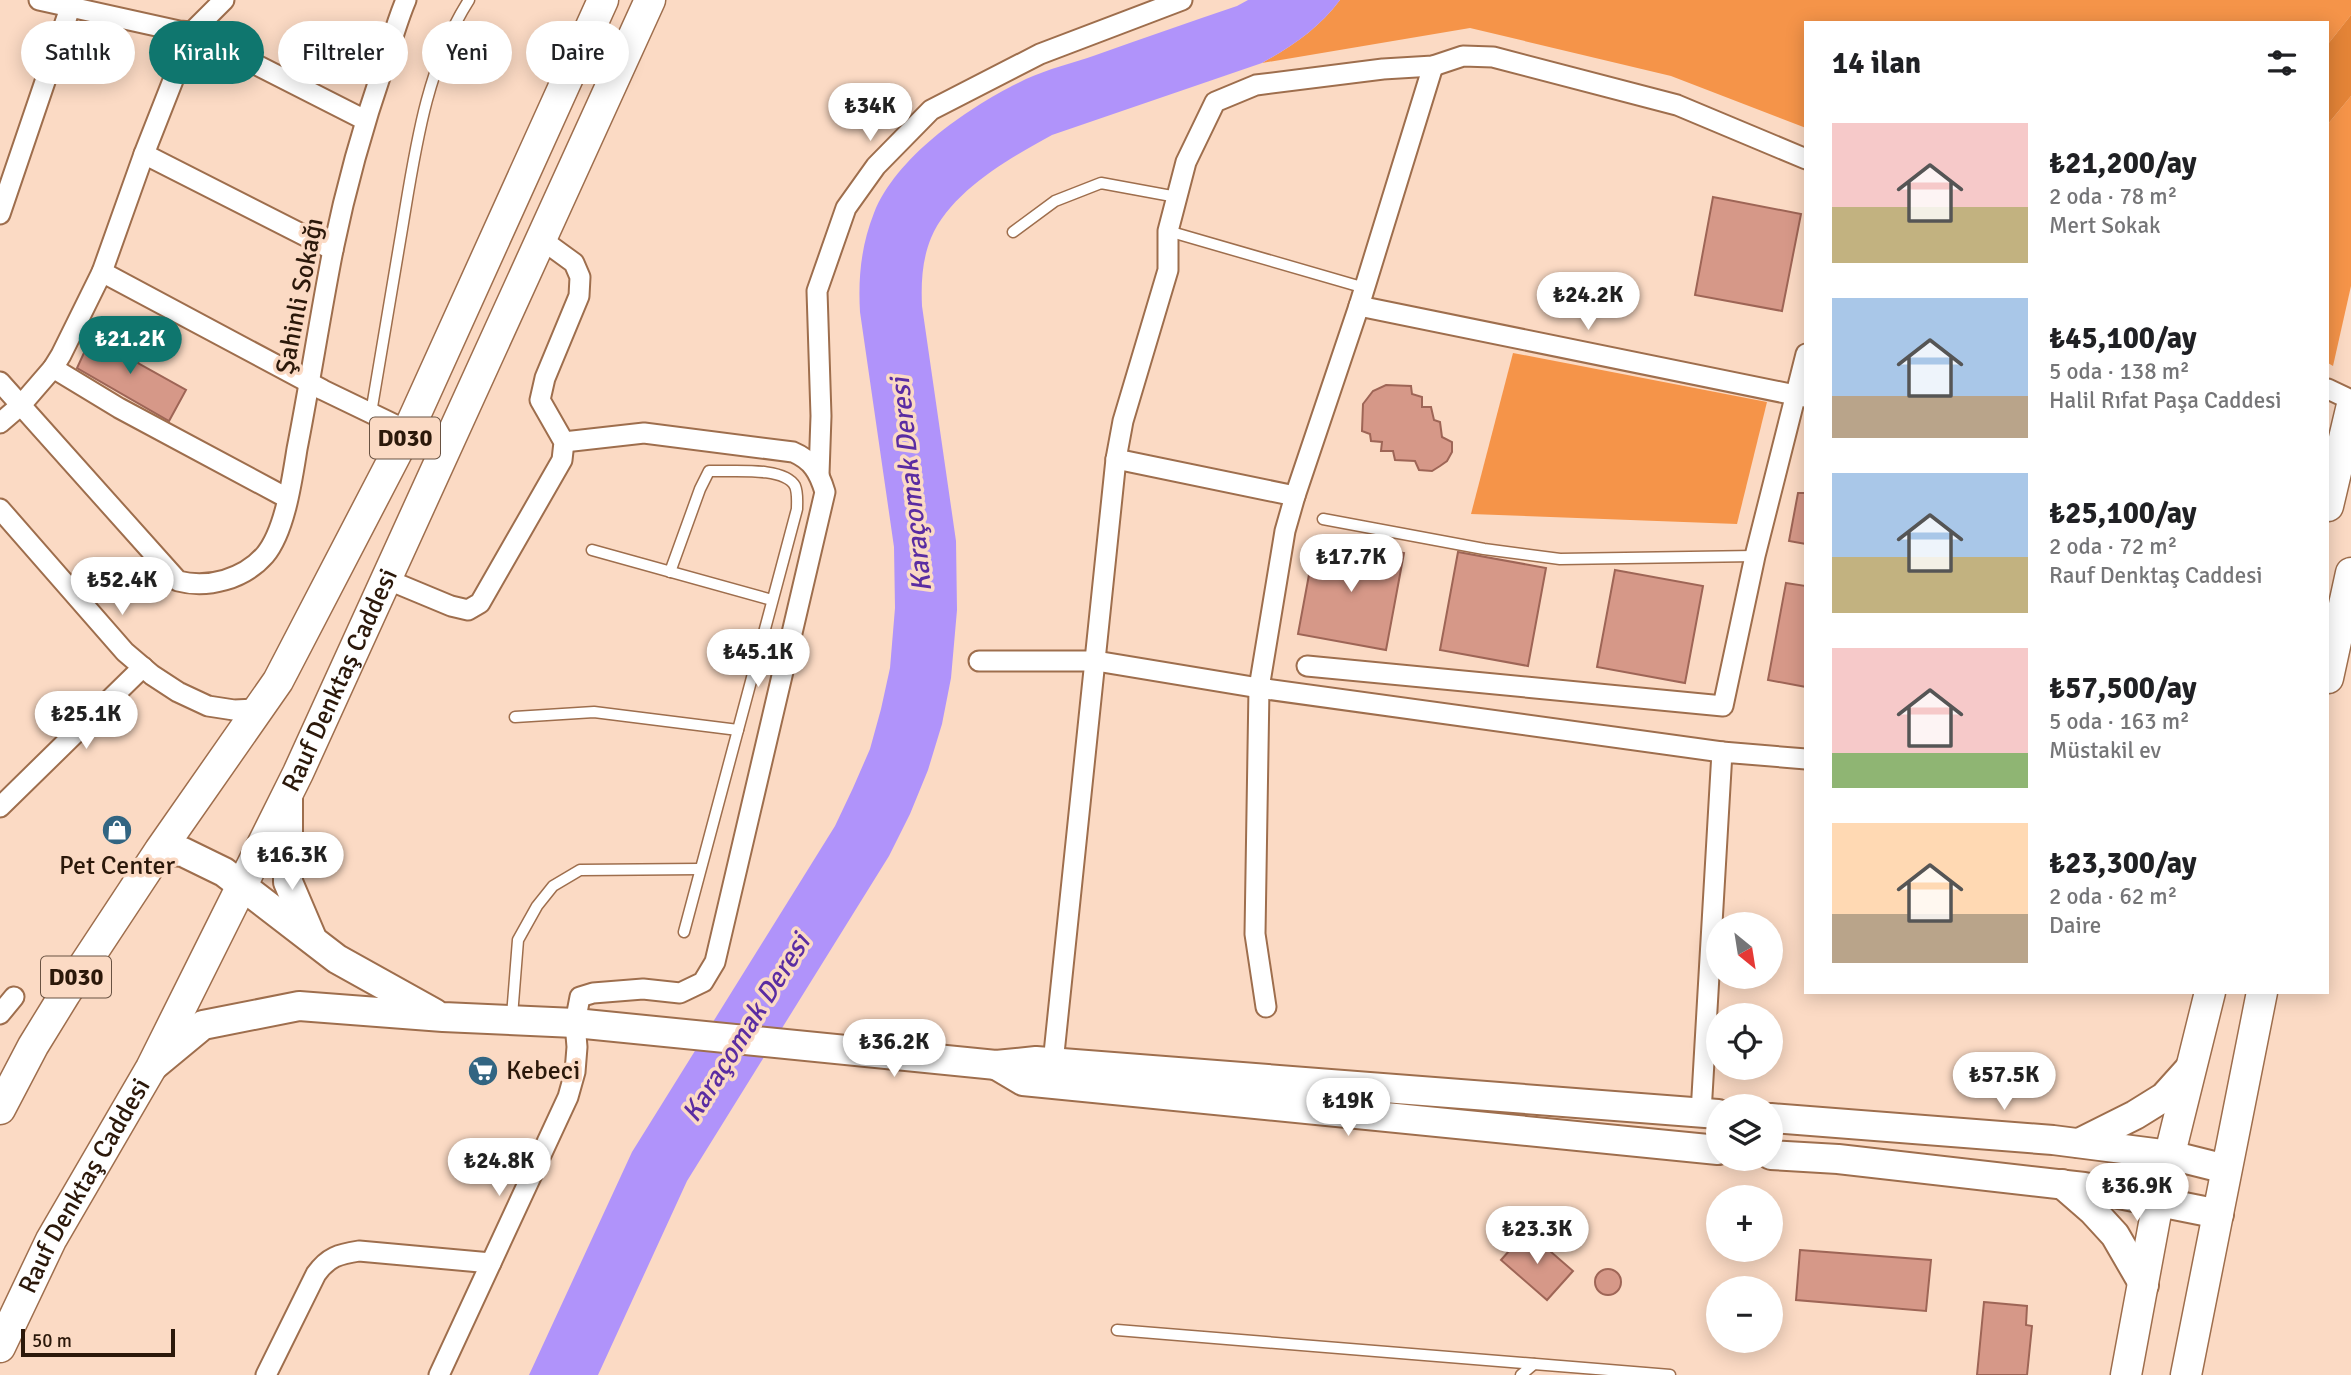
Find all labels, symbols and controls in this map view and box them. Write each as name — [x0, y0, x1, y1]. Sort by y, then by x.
chip: Satılık — [21, 21, 135, 84]
chip: Kiralık — [149, 21, 264, 84]
chip: Filtreler — [278, 21, 408, 84]
chip: Yeni — [422, 21, 512, 84]
chip: Daire — [526, 21, 629, 84]
icon: filters — [2263, 44, 2301, 82]
text: 14 ilan — [1832, 45, 1921, 82]
pin: ₺34K — [829, 83, 911, 143]
text: ₺34K — [844, 91, 896, 120]
text: ₺21,200/ay — [2049, 145, 2197, 182]
icon: home — [1888, 151, 1972, 235]
text: 2 oda · 78 m² — [2049, 182, 2177, 211]
text: Mert Sokak — [2049, 211, 2161, 240]
street label: Şahinli Sokağı — [269, 215, 331, 377]
pin: ₺24.2K — [1531, 272, 1645, 332]
text: ₺24.2K — [1553, 280, 1623, 309]
pin: ₺21.2K — [73, 316, 187, 376]
text: ₺45,100/ay — [2049, 320, 2197, 357]
text: ₺21.2K — [95, 324, 165, 353]
icon: home — [1888, 326, 1972, 410]
text: 5 oda · 138 m² — [2049, 357, 2190, 386]
water label: Karaçomak Deresi — [883, 374, 939, 594]
text: Halil Rıfat Paşa Caddesi — [2049, 386, 2282, 415]
road number: D030 — [370, 418, 440, 458]
text: ₺25,100/ay — [2049, 495, 2197, 532]
icon: home — [1888, 501, 1972, 585]
text: 2 oda · 72 m² — [2049, 532, 2177, 561]
pin: ₺17.7K — [1294, 534, 1408, 594]
text: ₺17.7K — [1316, 542, 1386, 571]
pin: ₺52.4K — [65, 558, 179, 617]
text: Rauf Denktaş Caddesi — [2049, 561, 2263, 590]
street label: Rauf Denktaş Caddesi — [275, 564, 405, 797]
text: ₺52.4K — [87, 565, 157, 594]
pin: ₺45.1K — [701, 630, 815, 689]
text: ₺45.1K — [723, 637, 793, 666]
text: ₺57,500/ay — [2049, 670, 2197, 707]
icon: home — [1888, 676, 1972, 760]
pin: ₺25.1K — [29, 692, 143, 751]
text: ₺25.1K — [51, 699, 121, 728]
text: 5 oda · 163 m² — [2049, 707, 2190, 736]
text: Müstakil ev — [2049, 736, 2161, 765]
shop icon: Pet Center — [100, 813, 134, 847]
pin: ₺16.3K — [235, 832, 349, 892]
text: ₺16.3K — [257, 840, 327, 869]
text: ₺23,300/ay — [2049, 845, 2197, 882]
place label: Pet Center — [59, 850, 175, 882]
icon: home — [1888, 851, 1972, 935]
text: 2 oda · 62 m² — [2049, 882, 2177, 911]
text: Daire — [2049, 911, 2101, 940]
north arrow — [1706, 912, 1783, 989]
map controls — [1706, 912, 1783, 1353]
water label: Karaçomak Deresi — [675, 926, 819, 1128]
road number: D030 — [41, 957, 111, 998]
button: locate — [1706, 1003, 1783, 1080]
pin: ₺36.2K — [837, 1020, 951, 1079]
text: ₺36.2K — [859, 1027, 929, 1056]
pin: ₺57.5K — [1947, 1052, 2061, 1112]
supermarket icon: Kebeci — [466, 1054, 500, 1088]
place label: Kebeci — [506, 1055, 580, 1087]
text: ₺57.5K — [1969, 1060, 2039, 1089]
street label: Rauf Denktaş Caddesi — [12, 1073, 157, 1299]
pin: ₺19K — [1307, 1078, 1389, 1138]
text: ₺19K — [1322, 1086, 1374, 1115]
button: layers — [1706, 1094, 1783, 1171]
pin: ₺24.8K — [442, 1138, 556, 1198]
text: ₺24.8K — [464, 1146, 534, 1175]
pin: ₺36.9K — [2080, 1164, 2194, 1223]
text: ₺36.9K — [2102, 1171, 2172, 1200]
button: + — [1706, 1185, 1783, 1262]
pin: ₺23.3K — [1480, 1206, 1594, 1266]
text: ₺23.3K — [1502, 1214, 1572, 1243]
button: − — [1706, 1276, 1783, 1353]
scale bar — [21, 1326, 175, 1358]
text: 50 m — [32, 1329, 72, 1353]

